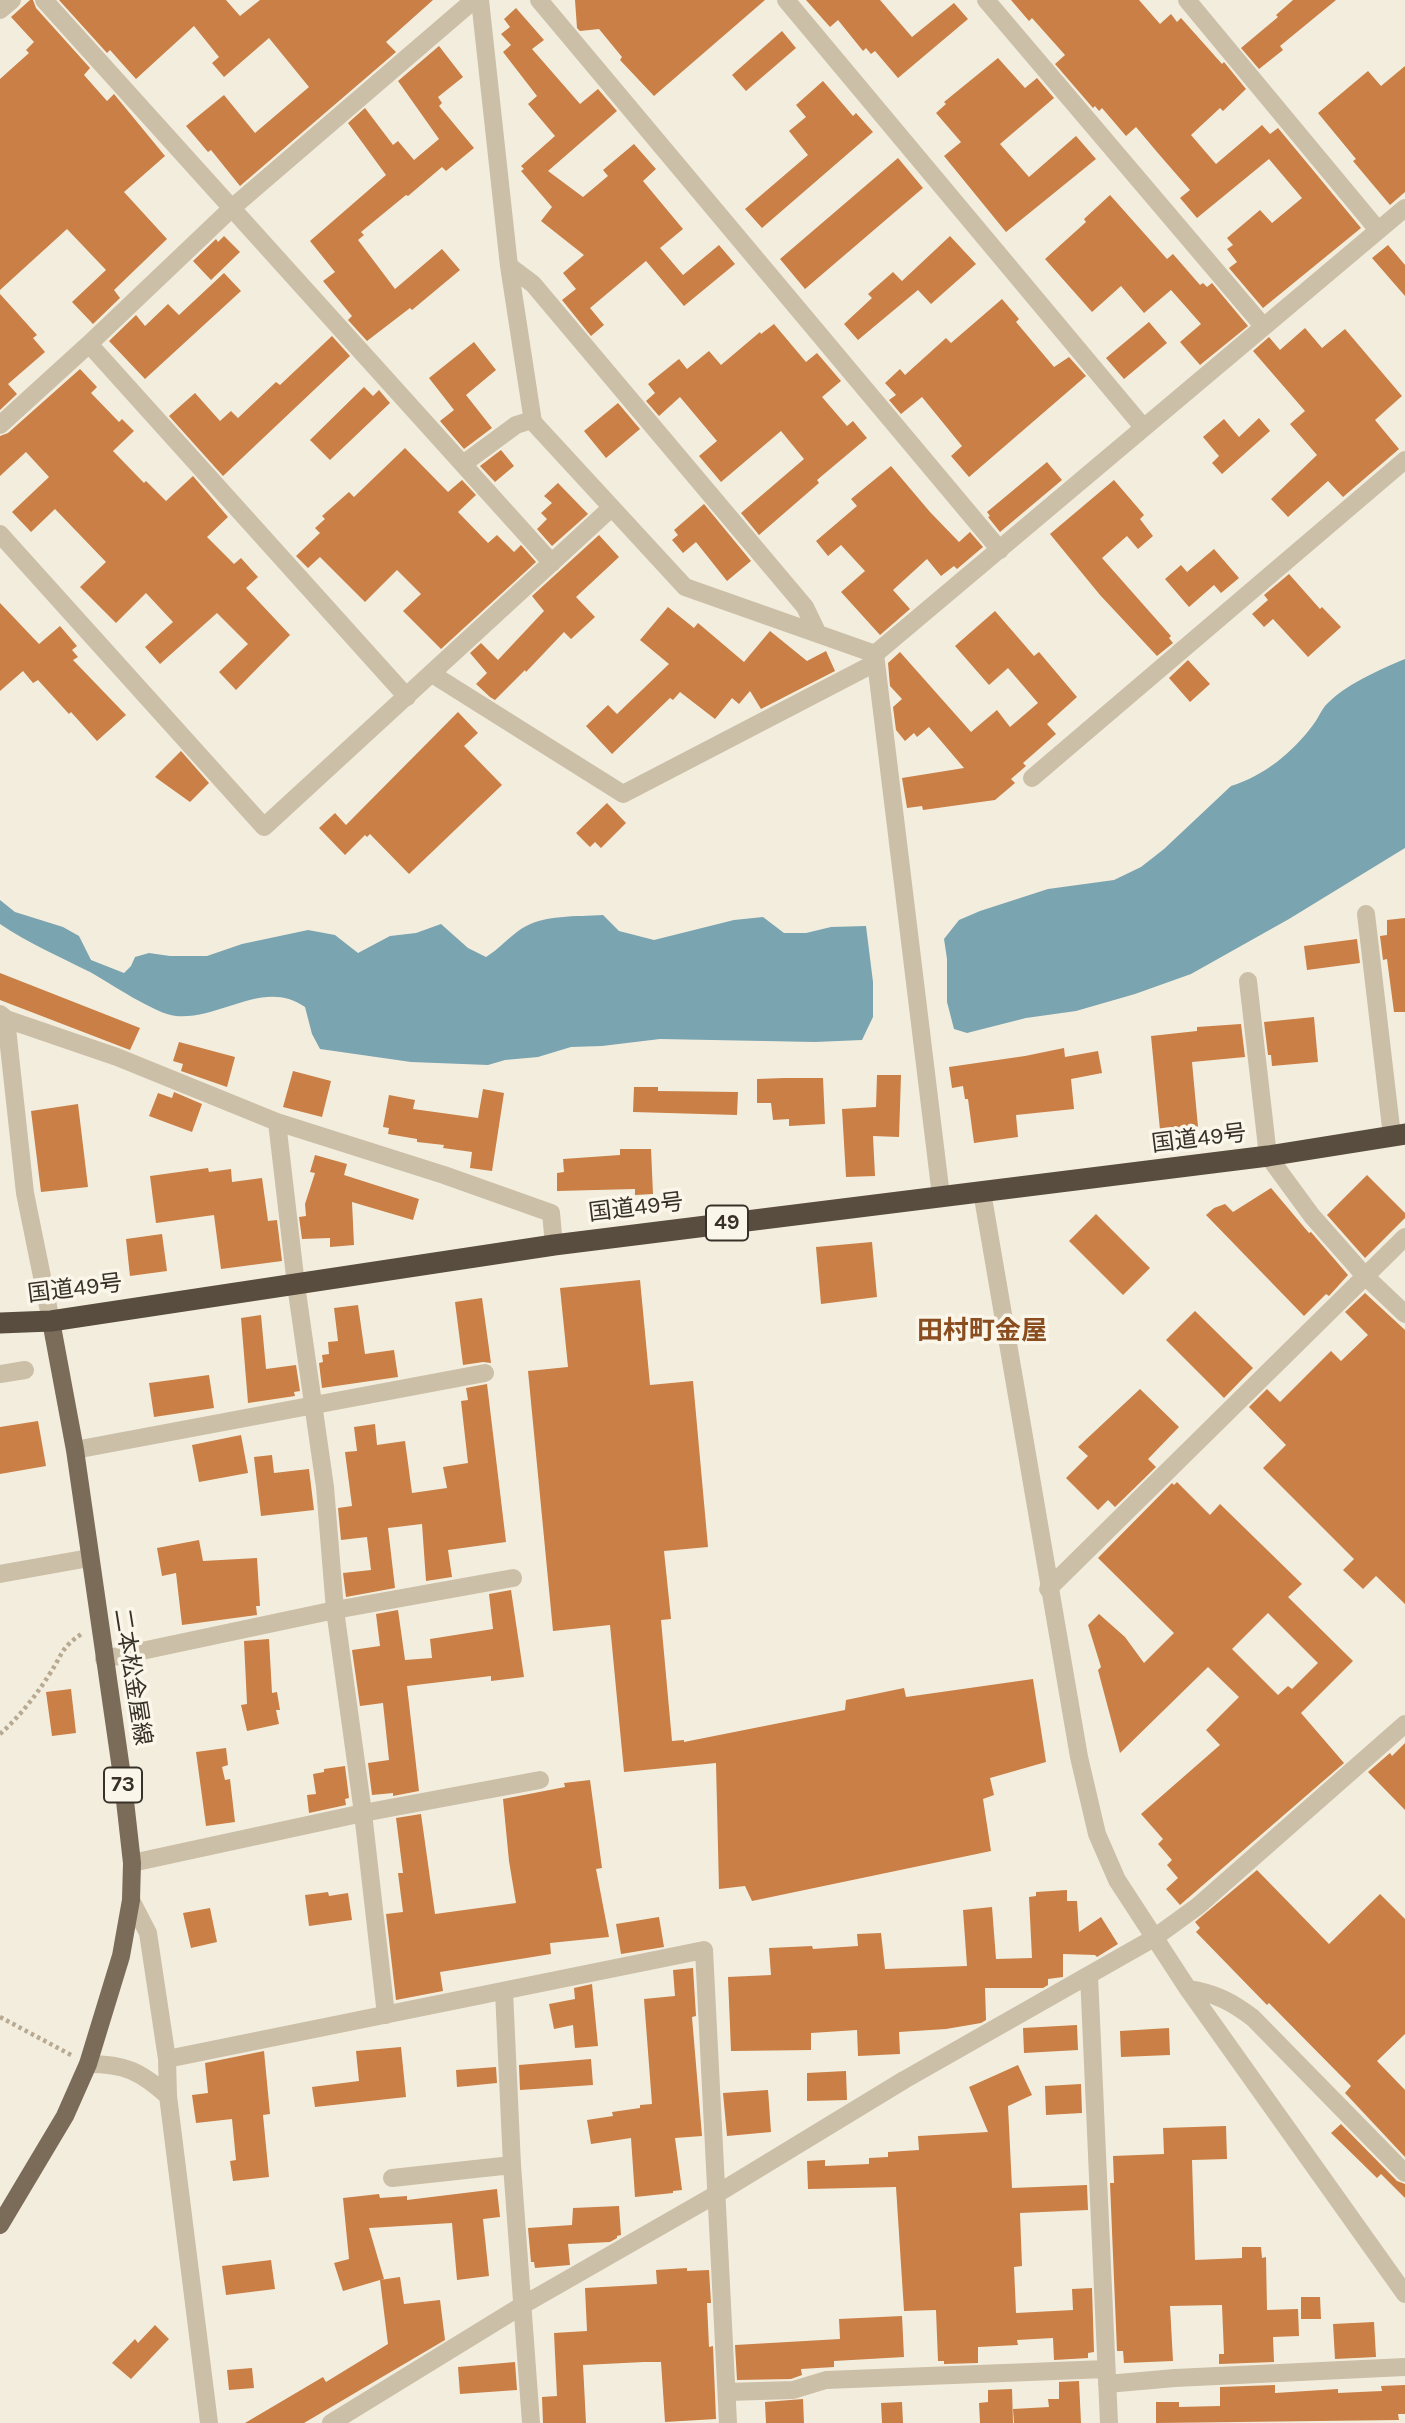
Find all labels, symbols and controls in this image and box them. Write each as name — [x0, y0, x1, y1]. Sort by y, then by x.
street label: 国道49号 — [1150, 1120, 1248, 1158]
street label: 国道49号 — [587, 1189, 685, 1227]
road number: 49 — [706, 1206, 748, 1240]
street label: 国道49号 — [26, 1270, 124, 1308]
district label: 田村町金屋 — [917, 1316, 1047, 1348]
street label: 二本松金屋線 — [108, 1607, 156, 1747]
road number: 73 — [104, 1768, 142, 1802]

